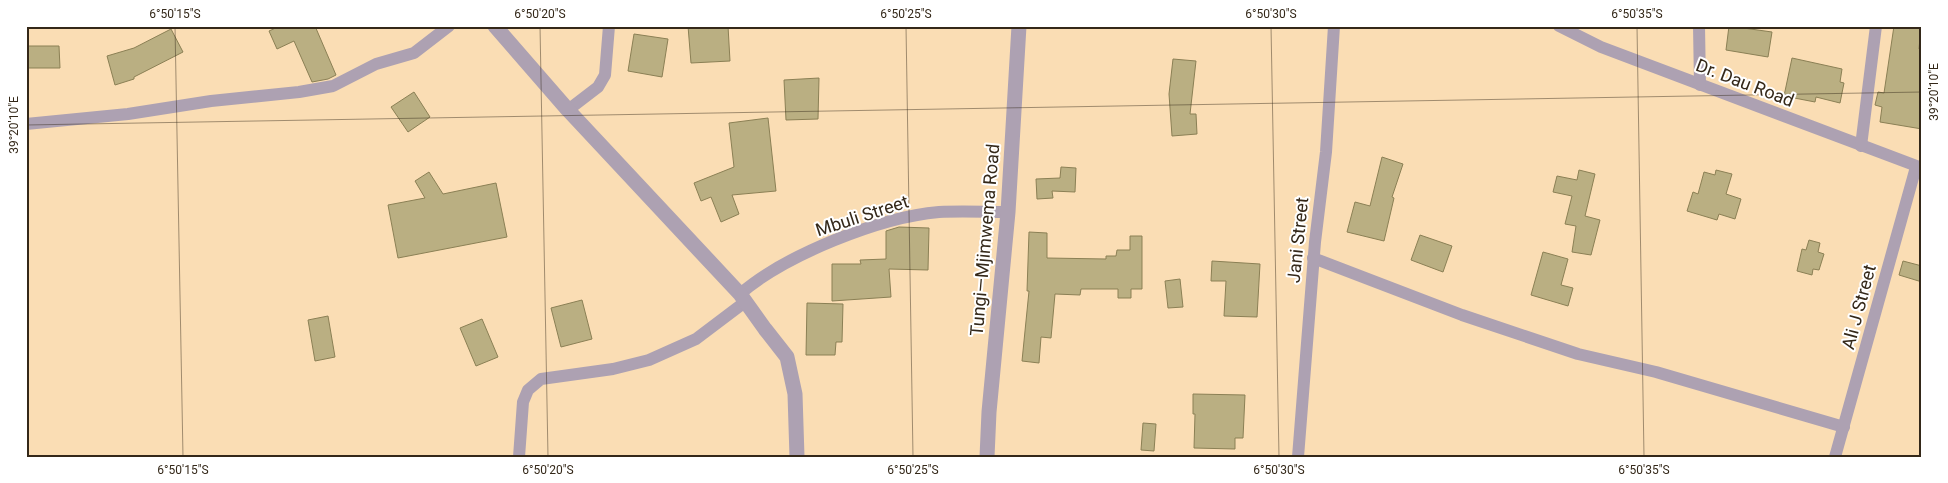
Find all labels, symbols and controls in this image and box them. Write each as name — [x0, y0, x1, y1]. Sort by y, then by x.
text: 6°50'15"S — [149, 7, 201, 21]
text: 6°50'20"S — [514, 7, 566, 21]
text: 6°50'25"S — [880, 7, 932, 21]
text: 6°50'30"S — [1245, 7, 1297, 21]
text: 6°50'35"S — [1611, 7, 1663, 21]
street label: Dr. Dau Road — [1693, 54, 1797, 111]
text: 39°20'10"E — [1927, 63, 1941, 121]
text: 39°20'10"E — [7, 96, 21, 154]
street label: Tungi—Mjimwema Road — [966, 143, 1003, 337]
street label: Mbuli Street — [813, 191, 911, 240]
street label: Jani Street — [1283, 196, 1312, 284]
street label: Ali J Street — [1837, 262, 1880, 352]
text: 6°50'15"S — [157, 463, 209, 477]
text: 6°50'20"S — [522, 463, 574, 477]
text: 6°50'25"S — [887, 463, 939, 477]
text: 6°50'30"S — [1253, 463, 1305, 477]
text: 6°50'35"S — [1618, 463, 1670, 477]

